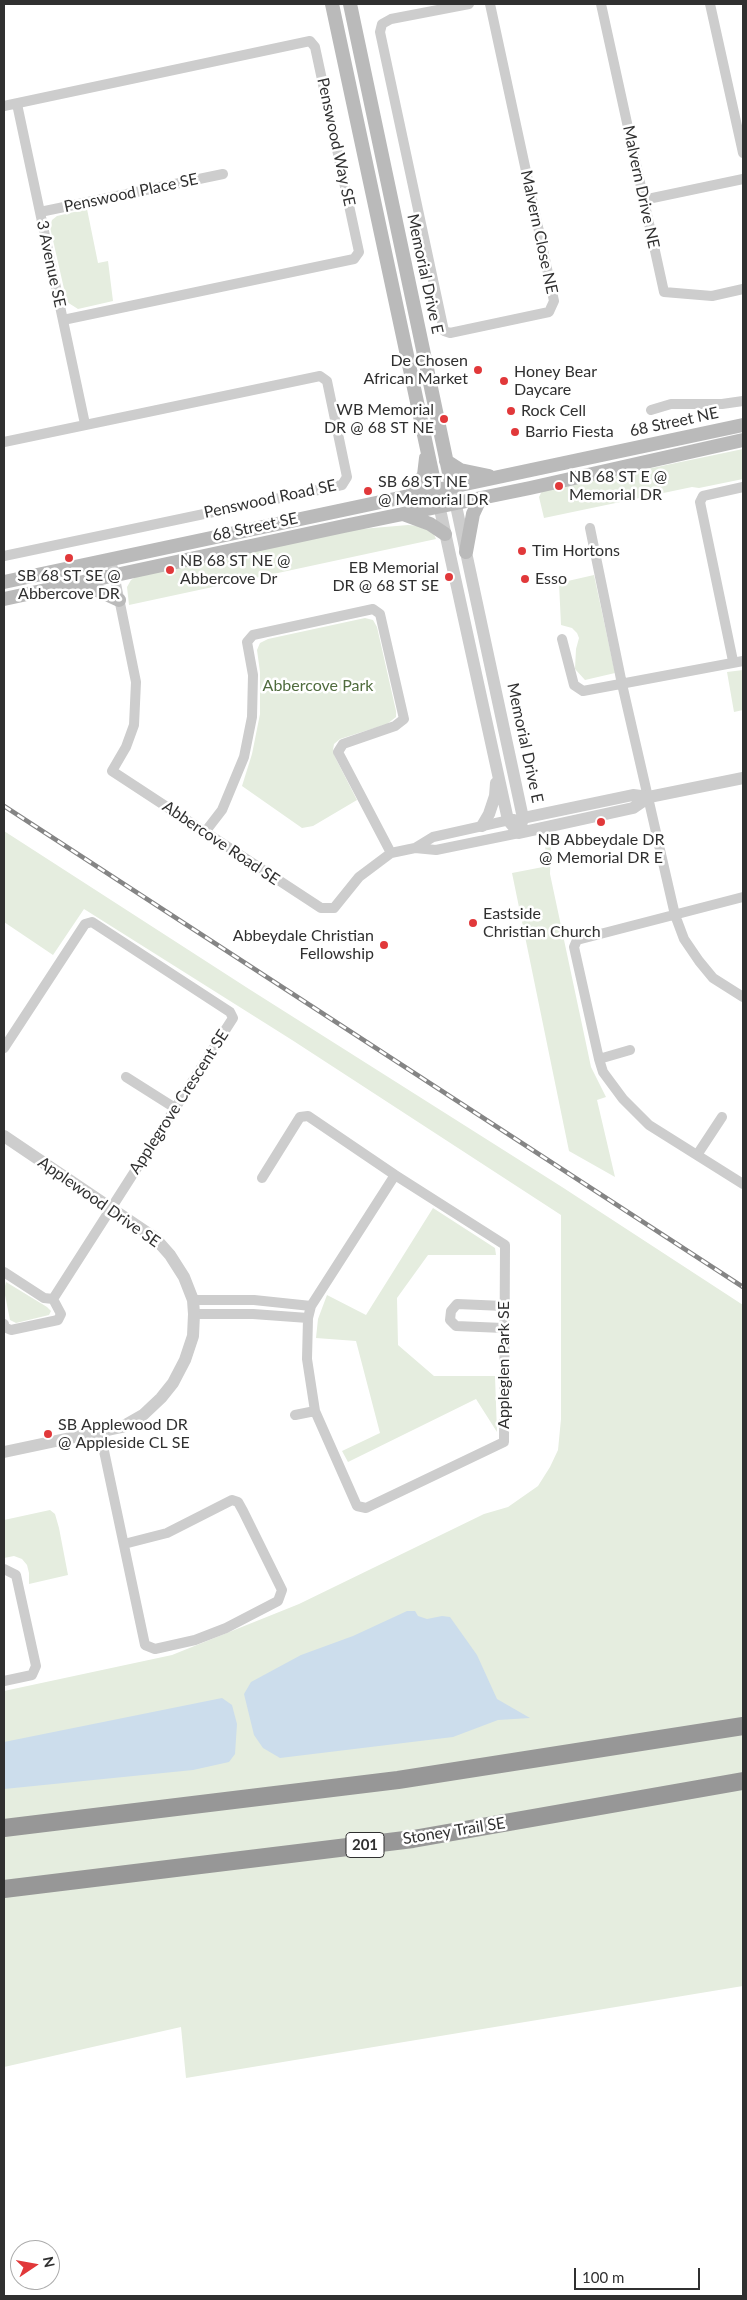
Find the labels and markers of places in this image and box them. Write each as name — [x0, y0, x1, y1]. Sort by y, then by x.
place label: De Chosen African Market — [363, 351, 468, 389]
place label: Honey Bear Daycare — [514, 362, 597, 400]
marker: De Chosen African Market — [472, 364, 484, 376]
marker: Honey Bear Daycare — [498, 375, 510, 387]
place label: WB Memorial DR @ 68 ST NE — [324, 400, 434, 438]
place label: Rock Cell — [521, 401, 586, 421]
marker: Rock Cell — [505, 405, 517, 417]
marker: WB Memorial DR @ 68 ST NE — [438, 413, 450, 425]
place label: Barrio Fiesta — [525, 422, 614, 442]
marker: Barrio Fiesta — [509, 426, 521, 438]
place label: NB 68 ST E @ Memorial DR — [569, 467, 667, 505]
place label: SB 68 ST NE @ Memorial DR — [378, 472, 488, 510]
marker: NB 68 ST E @ Memorial DR — [553, 480, 565, 492]
marker: SB 68 ST NE @ Memorial DR — [362, 485, 374, 497]
place label: Tim Hortons — [532, 541, 620, 561]
marker: Tim Hortons — [516, 545, 528, 557]
place label: NB 68 ST NE @ Abbercove Dr — [180, 551, 290, 589]
marker: SB 68 ST SE @ Abbercove DR — [63, 552, 75, 564]
place label: EB Memorial DR @ 68 ST SE — [332, 558, 439, 596]
marker: NB 68 ST NE @ Abbercove Dr — [164, 564, 176, 576]
place label: SB 68 ST SE @ Abbercove DR — [17, 566, 121, 604]
place label: Esso — [535, 569, 567, 589]
marker: EB Memorial DR @ 68 ST SE — [443, 571, 455, 583]
marker: Esso — [519, 573, 531, 585]
marker: NB Abbeydale DR @ Memorial DR E — [595, 816, 607, 828]
place label: NB Abbeydale DR @ Memorial DR E — [537, 830, 665, 868]
place label: Eastside Christian Church — [483, 904, 601, 942]
marker: Eastside Christian Church — [467, 917, 479, 929]
place label: Abbeydale Christian Fellowship — [233, 926, 374, 964]
marker: Abbeydale Christian Fellowship — [378, 939, 390, 951]
place label: SB Applewood DR @ Appleside CL SE — [58, 1415, 190, 1453]
marker: SB Applewood DR @ Appleside CL SE — [42, 1428, 54, 1440]

